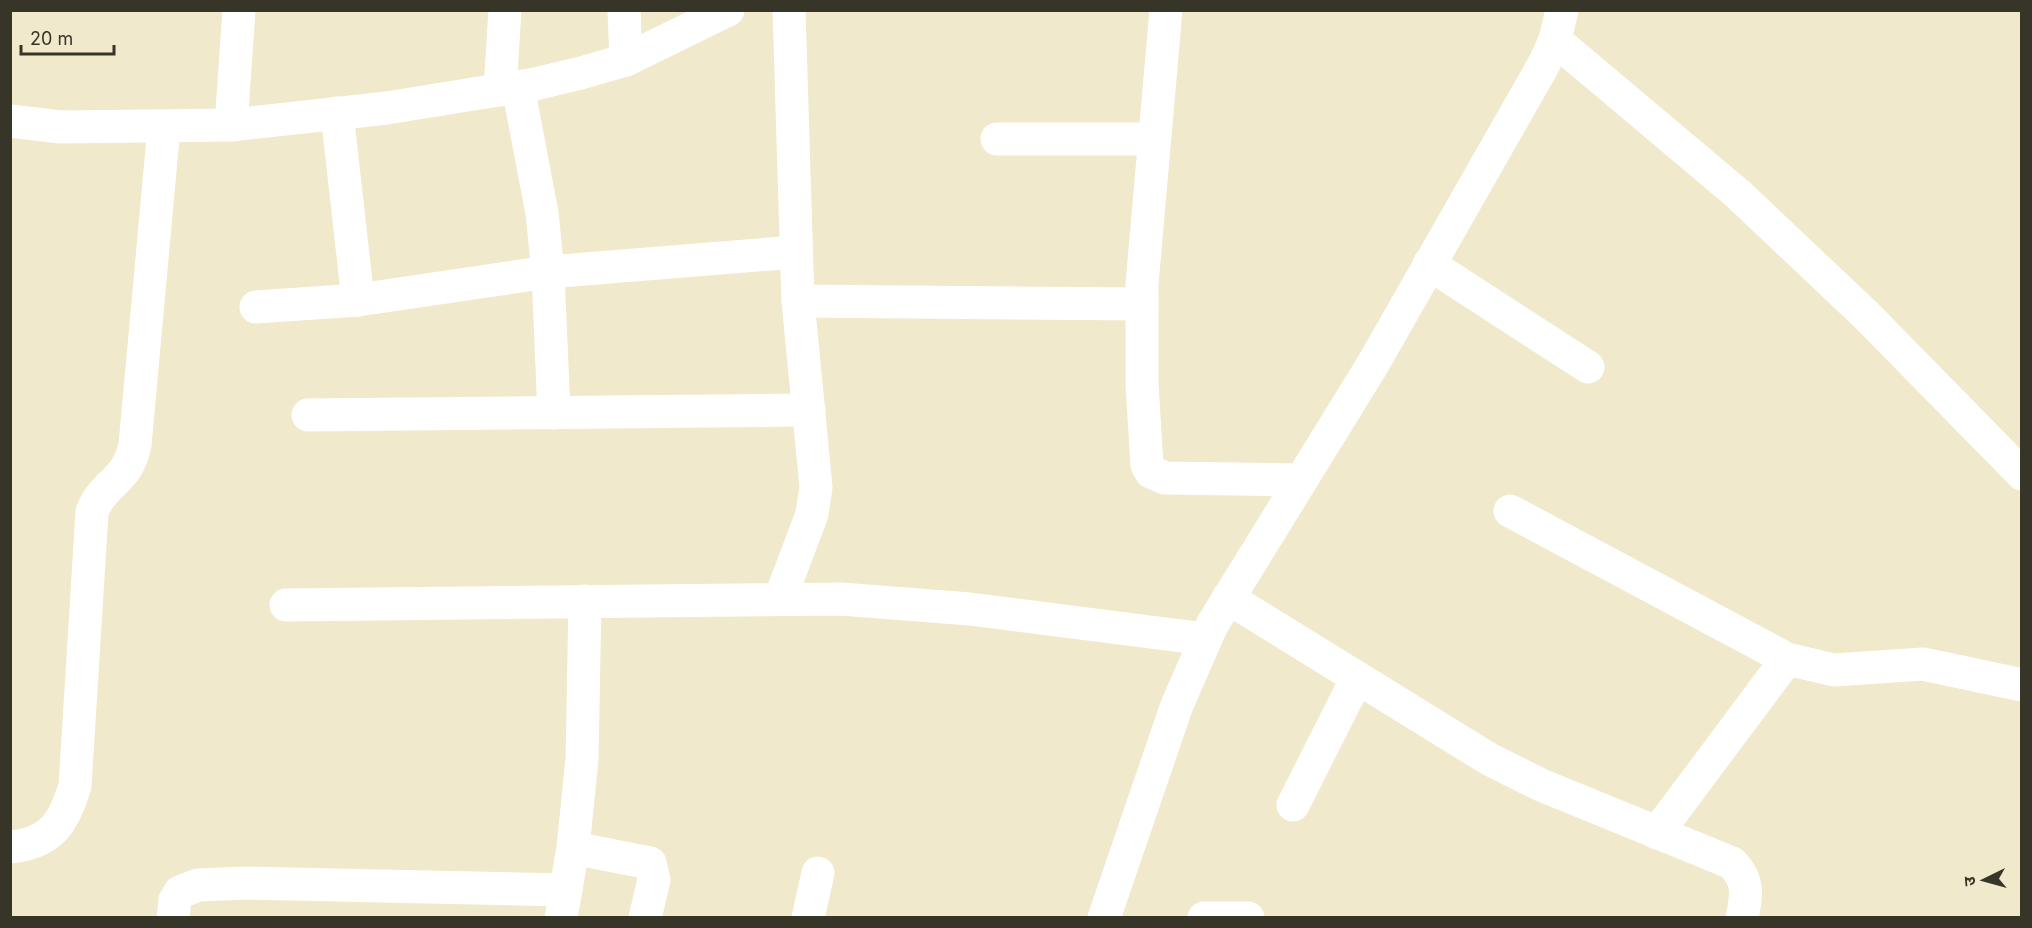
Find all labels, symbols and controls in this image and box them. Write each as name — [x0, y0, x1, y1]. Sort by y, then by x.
scale bar — [21, 18, 114, 56]
text: 20 m — [30, 28, 73, 49]
north arrow — [1954, 850, 2014, 910]
text: उ — [1959, 875, 1979, 887]

